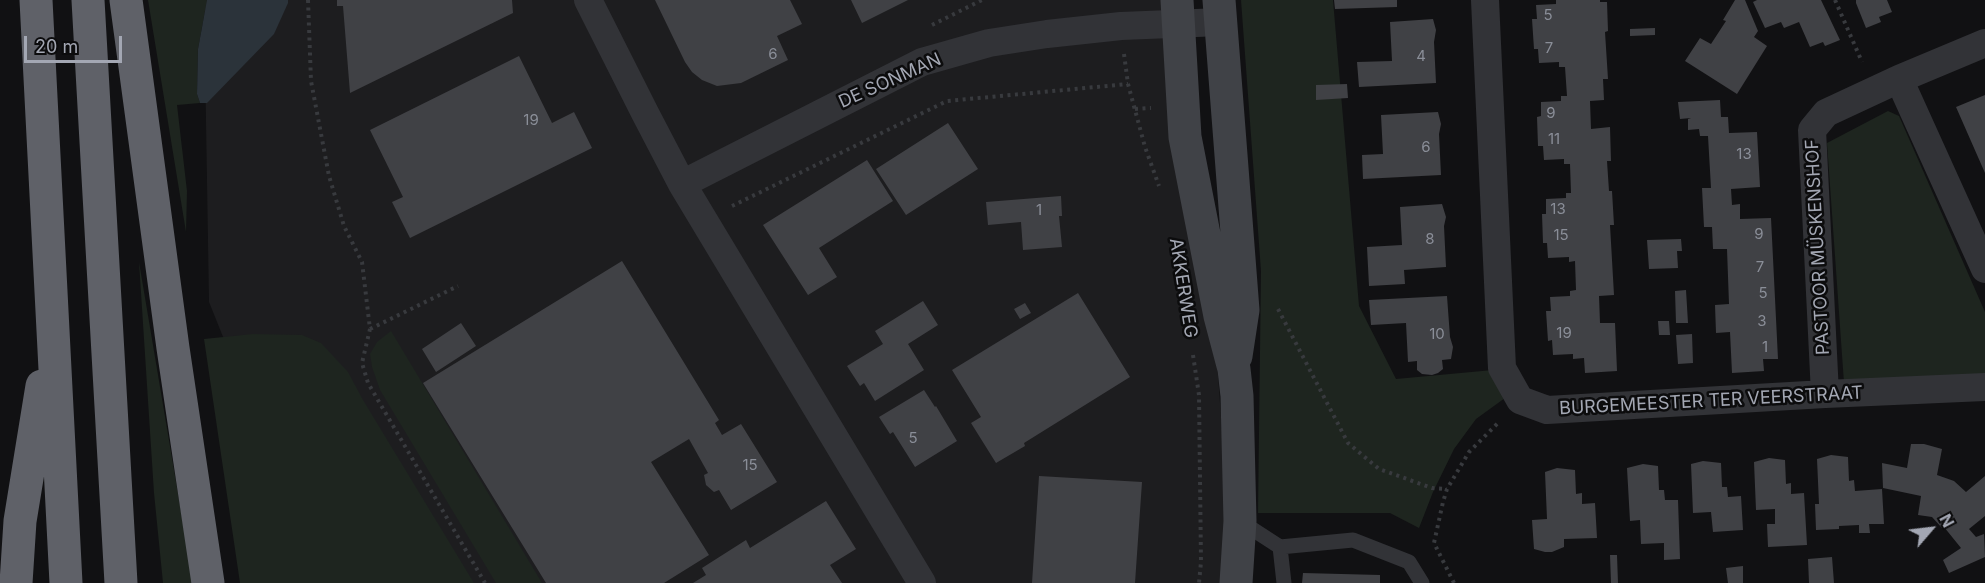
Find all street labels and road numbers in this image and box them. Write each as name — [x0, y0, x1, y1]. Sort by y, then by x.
street label: DE SONMAN — [835, 49, 945, 113]
street label: PASTOOR MÜSKENSHOF — [1802, 138, 1834, 356]
street label: AKKERWEG — [1164, 236, 1202, 340]
street label: BURGEMEESTER TER VEERSTRAAT — [1559, 382, 1863, 420]

